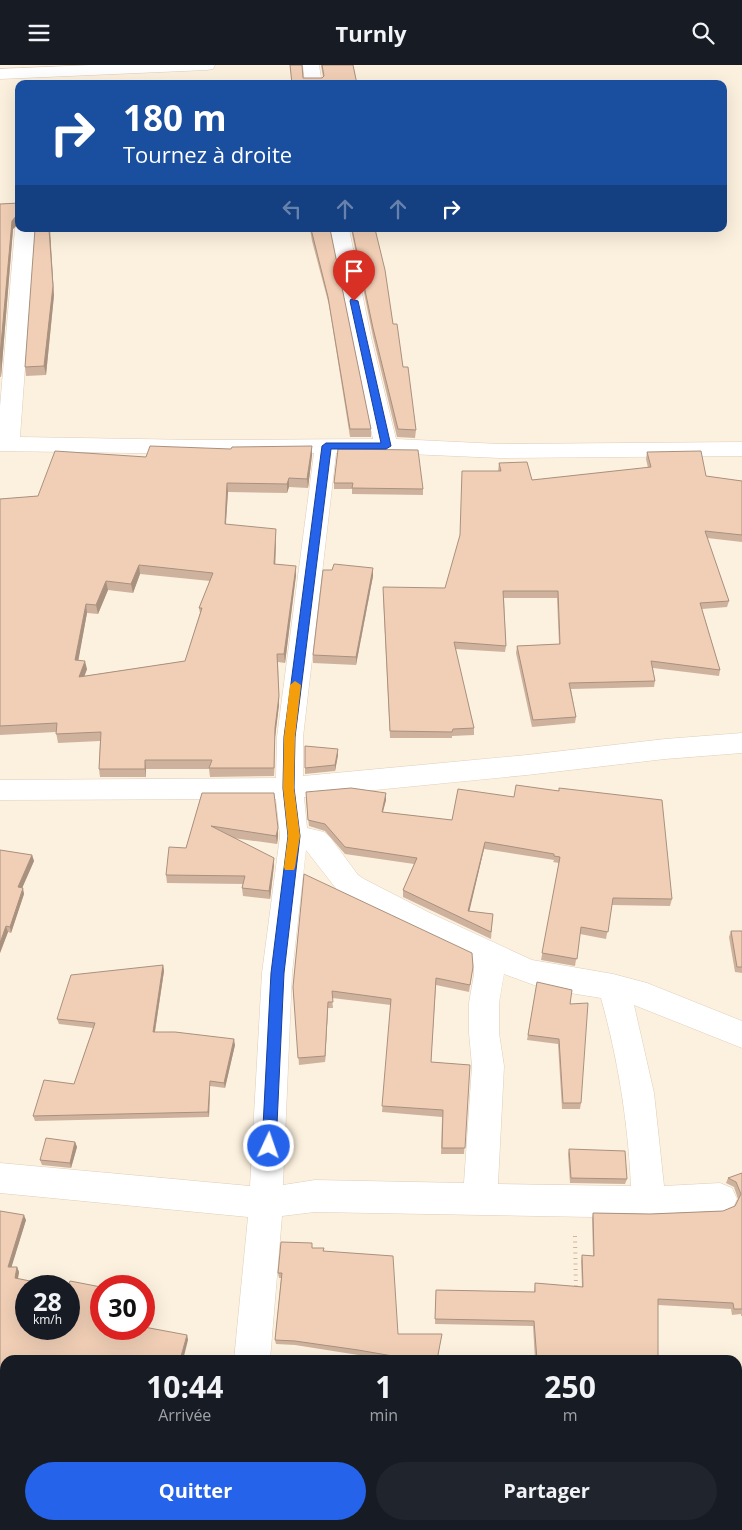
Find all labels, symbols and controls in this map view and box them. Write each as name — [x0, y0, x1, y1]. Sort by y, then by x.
text: Turnly — [336, 18, 406, 48]
icon: menu — [25, 19, 53, 47]
icon: search — [689, 19, 717, 47]
text: 180 m — [123, 94, 227, 141]
icon: right — [40, 100, 105, 165]
text: Tournez à droite — [123, 139, 292, 169]
icon: left — [278, 195, 306, 223]
icon: ahead — [331, 195, 359, 223]
icon: ahead — [384, 195, 412, 223]
icon: right — [437, 195, 465, 223]
pin — [333, 250, 375, 301]
icon: arrive — [340, 257, 368, 285]
position arrow — [242, 1119, 294, 1171]
speed limit sign: 30 — [90, 1275, 155, 1340]
text: 28 — [33, 1284, 62, 1318]
text: km/h — [33, 1311, 62, 1328]
text: 10:44 — [146, 1366, 223, 1407]
text: 1 — [375, 1366, 392, 1407]
text: 250 — [544, 1366, 596, 1407]
text: Arrivée — [158, 1404, 211, 1426]
text: min — [370, 1404, 398, 1426]
text: m — [563, 1404, 578, 1426]
button: Quitter — [25, 1462, 366, 1520]
button: Partager — [376, 1462, 717, 1520]

